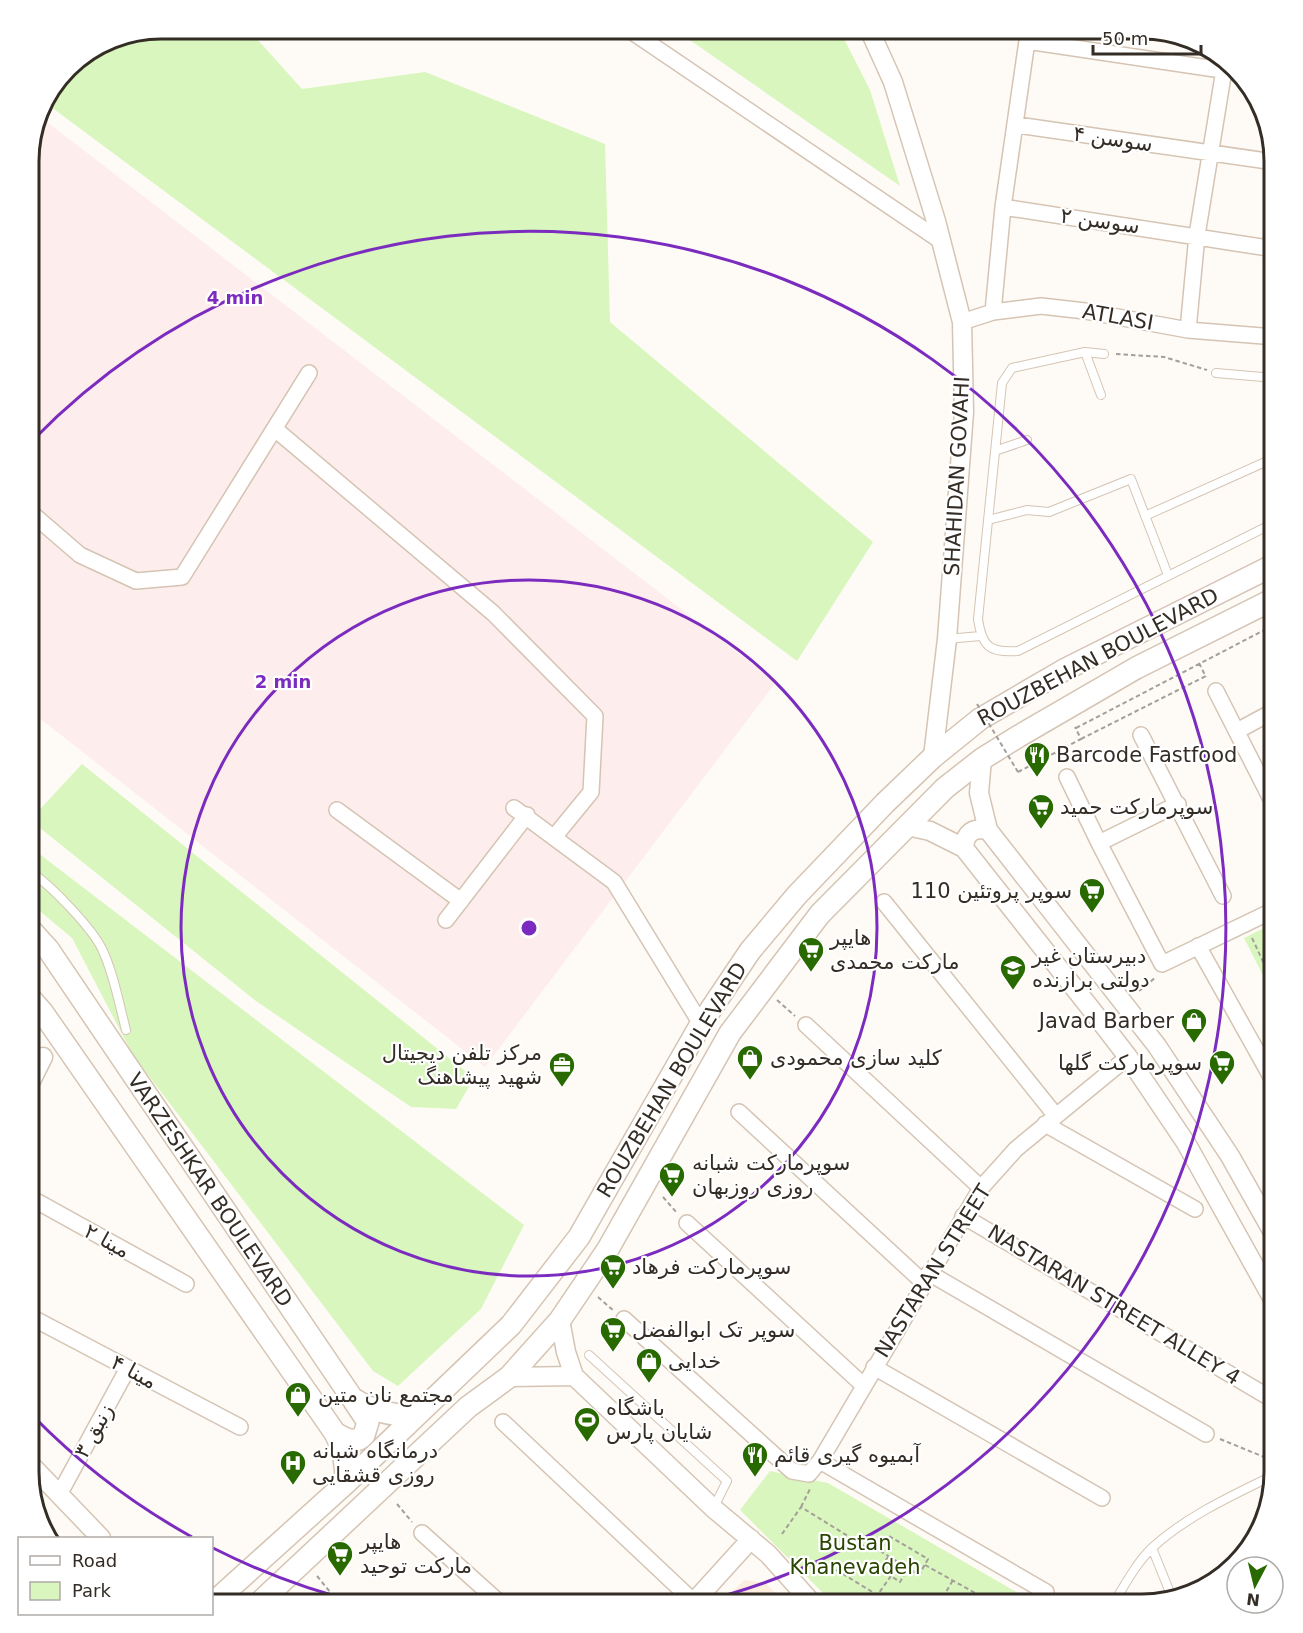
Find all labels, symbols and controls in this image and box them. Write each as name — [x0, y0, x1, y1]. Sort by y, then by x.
scale bar — [1093, 18, 1201, 56]
text: 50 m — [1102, 28, 1148, 49]
street label: سوسن ۴ — [1072, 122, 1154, 156]
street label: سوسن ۲ — [1059, 204, 1141, 238]
text: 4 min — [207, 287, 263, 308]
street label: ATLASI — [1081, 299, 1155, 335]
street label: SHAHIDAN GOVAHI — [940, 376, 974, 576]
street label: ROUZBEHAN BOULEVARD — [973, 583, 1223, 731]
text: 2 min — [255, 671, 311, 692]
restaurant icon: Barcode Fastfood — [1022, 740, 1052, 778]
place label: Barcode Fastfood — [1056, 743, 1237, 767]
supermarket icon: سوپرمارکت حمید — [1026, 792, 1056, 830]
place label: سوپرمارکت حمید — [1060, 795, 1213, 819]
supermarket icon: سوپر پروتئین 110 — [1077, 876, 1107, 914]
place label: سوپر پروتئین 110 — [911, 879, 1072, 903]
centre of rings — [519, 918, 539, 938]
place label: هایپر مارکت محمدی — [829, 926, 960, 974]
supermarket icon: هایپر مارکت محمدی — [796, 935, 826, 973]
place label: دبیرستان غیر دولتی برازنده — [1031, 944, 1150, 992]
school or university icon: دبیرستان غیر دولتی برازنده — [998, 953, 1028, 991]
street label: ROUZBEHAN BOULEVARD — [592, 958, 752, 1202]
shop icon: Javad Barber — [1179, 1006, 1209, 1044]
place label: Javad Barber — [1037, 1009, 1174, 1033]
place label: مرکز تلفن دیجیتال شهید پیشاهنگ — [382, 1041, 542, 1089]
shop icon: کلید سازی محمودی — [735, 1043, 765, 1081]
place label: کلید سازی محمودی — [770, 1046, 942, 1070]
supermarket icon: سوپرمارکت گلها — [1207, 1048, 1237, 1086]
office icon: مرکز تلفن دیجیتال شهید پیشاهنگ — [547, 1050, 577, 1088]
place label: سوپرمارکت گلها — [1058, 1051, 1202, 1075]
street label: VARZESHKAR BOULEVARD — [123, 1069, 297, 1311]
place label: سوپرمارکت شبانه روزی روزبهان — [692, 1151, 850, 1199]
supermarket icon: سوپرمارکت شبانه روزی روزبهان — [657, 1160, 687, 1198]
street label: NASTARAN STREET — [870, 1180, 996, 1362]
street label: مینا ۲ — [80, 1219, 134, 1263]
street label: NASTARAN STREET ALLEY 4 — [983, 1220, 1245, 1390]
supermarket icon: سوپرمارکت فرهاد — [598, 1252, 628, 1290]
place label: سوپرمارکت فرهاد — [632, 1255, 791, 1279]
supermarket icon: سوپر تک ابوالفضل — [598, 1315, 628, 1353]
place label: سوپر تک ابوالفضل — [632, 1318, 795, 1342]
shop icon: خدایی — [634, 1346, 664, 1384]
place label: خدایی — [668, 1349, 721, 1373]
street label: مینا ۴ — [107, 1350, 161, 1394]
shop icon: مجتمع نان متین — [283, 1380, 313, 1418]
place label: مجتمع نان متین — [318, 1383, 453, 1407]
place label: باشگاه شایان پارس — [606, 1396, 712, 1444]
street label: زنبق ۳ — [69, 1400, 119, 1462]
sports icon: باشگاه شایان پارس — [572, 1405, 602, 1443]
place label: درمانگاه شبانه روزی قشقایی — [312, 1439, 438, 1487]
restaurant icon: آبمیوه گیری قائم — [740, 1440, 770, 1478]
place label: آبمیوه گیری قائم — [774, 1442, 921, 1468]
hospital icon: درمانگاه شبانه روزی قشقایی — [278, 1448, 308, 1486]
place label: هایپر مارکت توحید — [359, 1530, 472, 1578]
park label: Bustan Khanevadeh — [789, 1531, 921, 1579]
legend — [18, 1537, 213, 1615]
supermarket icon: هایپر مارکت توحید — [325, 1539, 355, 1577]
text: Road — [72, 1550, 117, 1571]
north arrow — [1225, 1555, 1285, 1615]
text: Park — [72, 1580, 111, 1601]
text: N — [1245, 1589, 1261, 1610]

